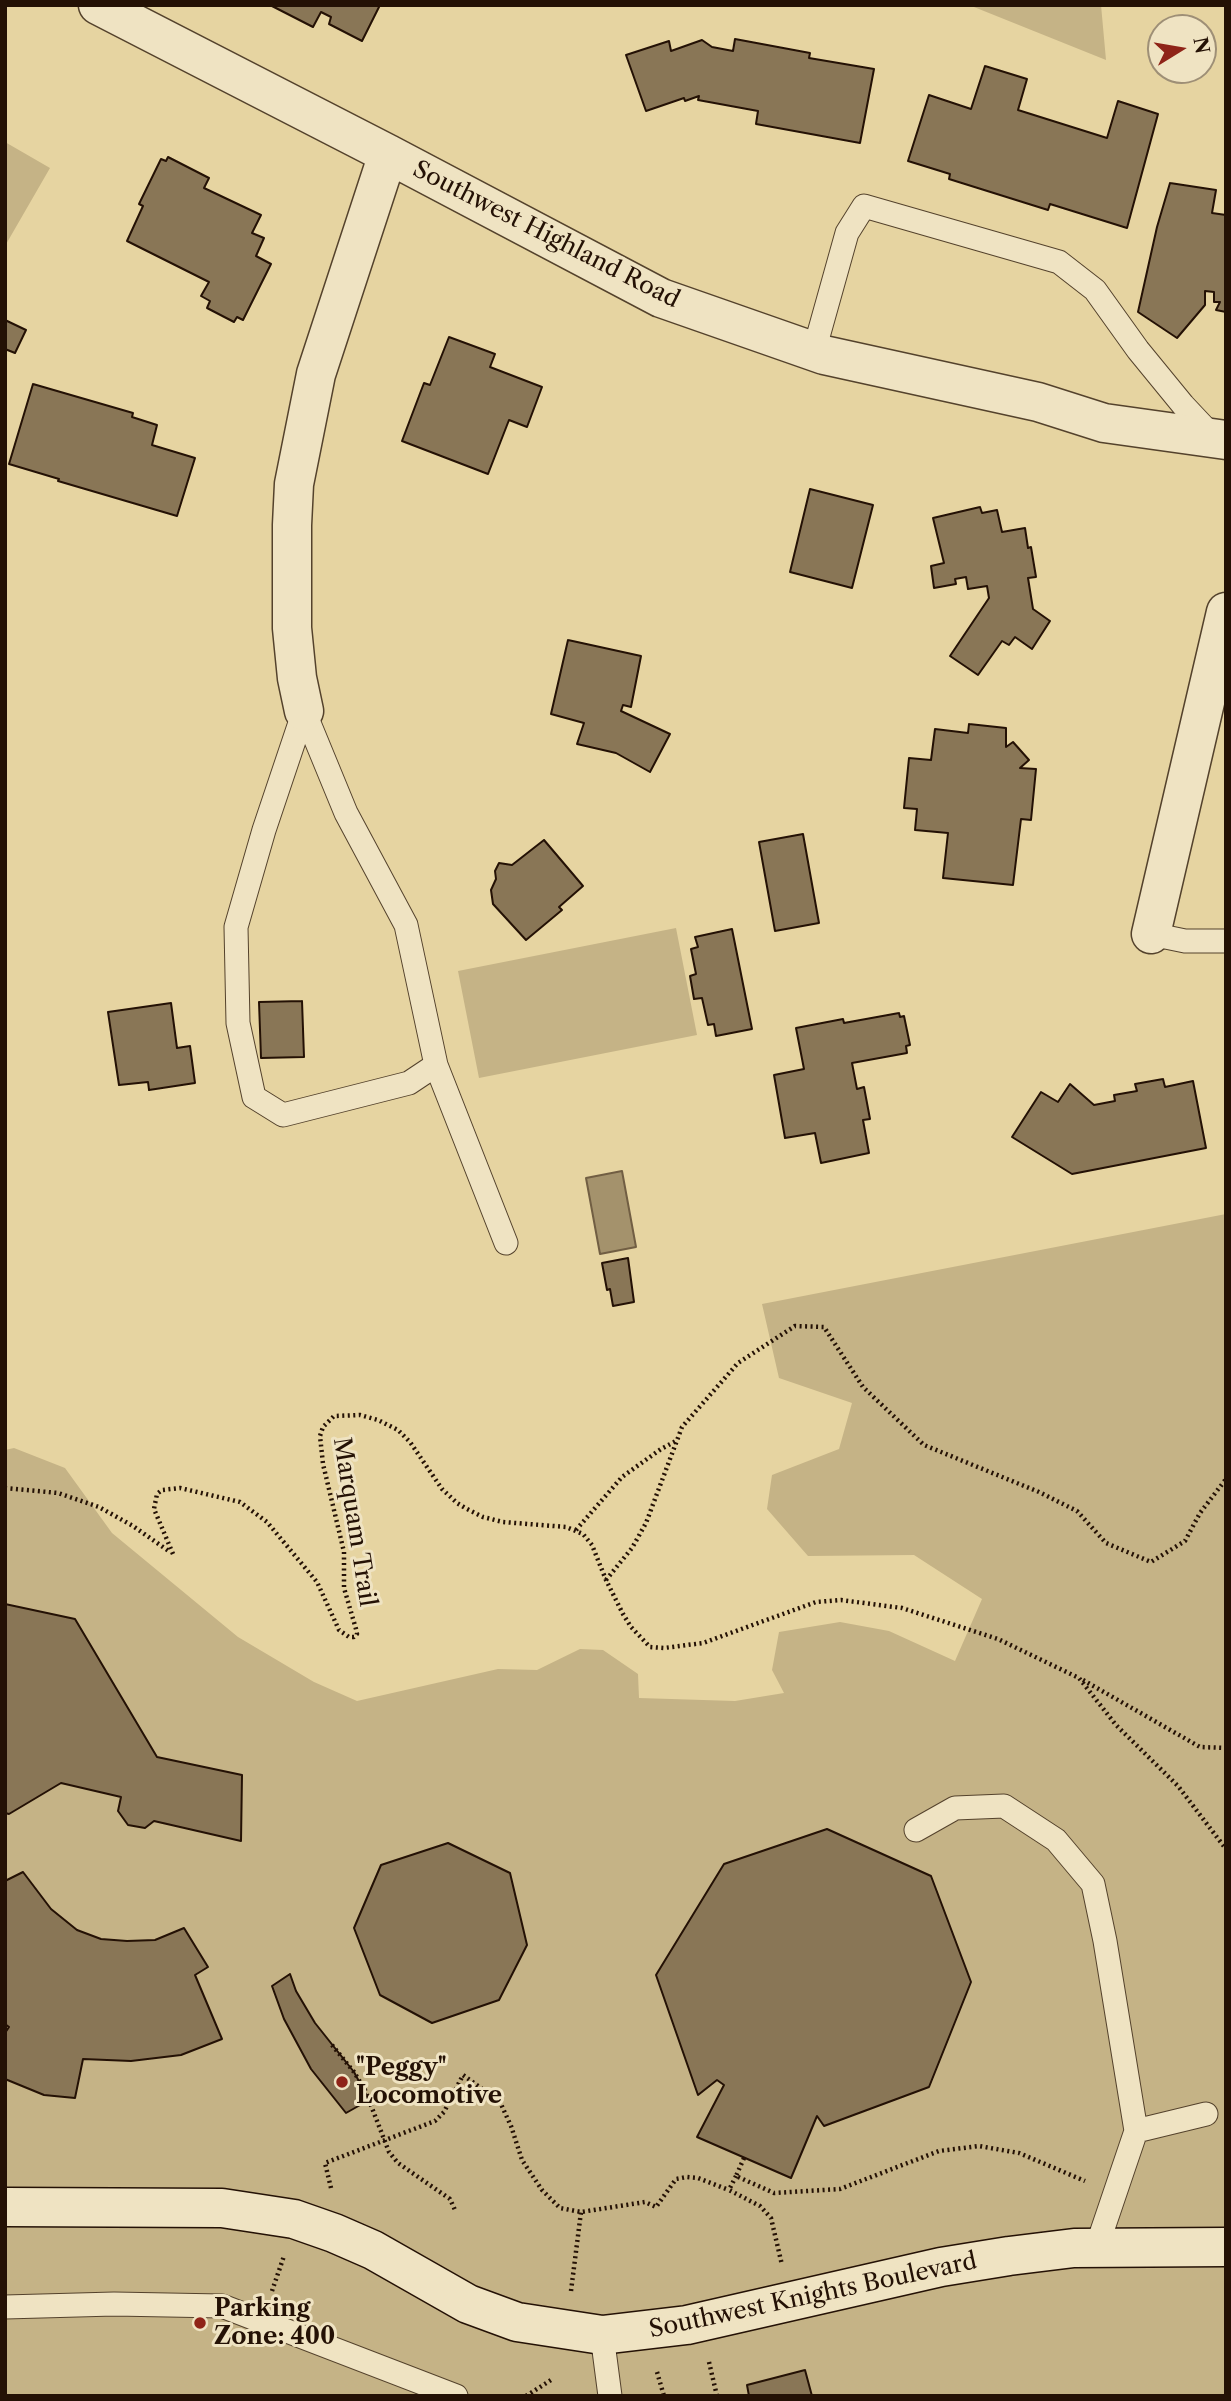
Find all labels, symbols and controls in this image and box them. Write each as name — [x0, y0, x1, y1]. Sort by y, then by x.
north arrow — [1147, 14, 1217, 84]
text: N — [1188, 35, 1214, 56]
street label: Southwest Highland Road — [408, 155, 684, 315]
street label: Marquam Trail — [326, 1435, 382, 1609]
place label: "Peggy" Locomotive — [356, 2054, 502, 2110]
marker: "Peggy" Locomotive — [334, 2074, 350, 2090]
street label: Southwest Knights Boulevard — [646, 2247, 980, 2345]
place label: Parking Zone: 400 — [214, 2295, 335, 2351]
marker: Parking Zone: 400 — [192, 2315, 208, 2331]

